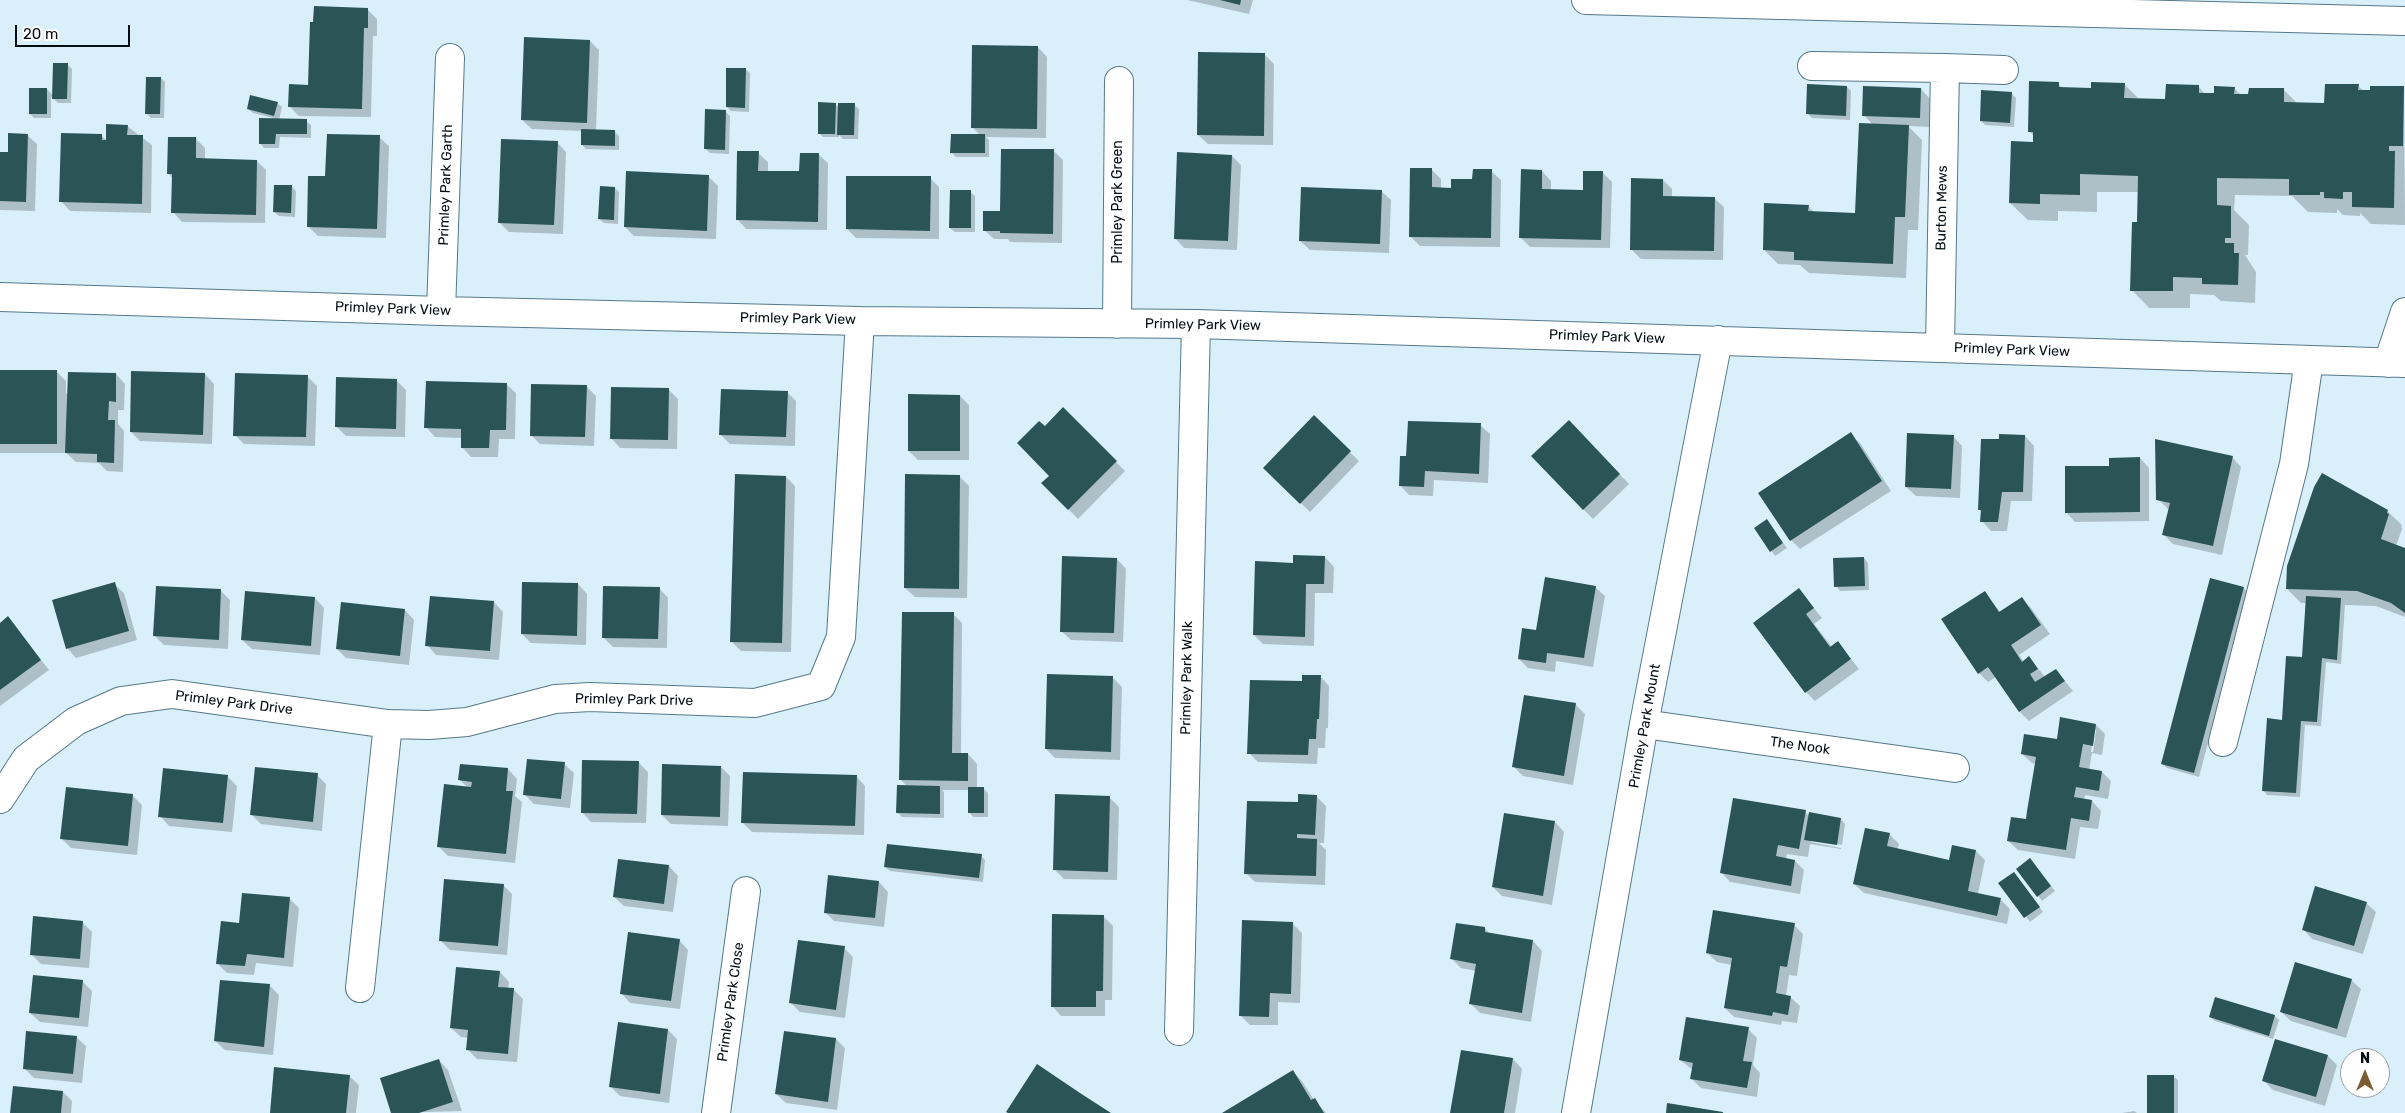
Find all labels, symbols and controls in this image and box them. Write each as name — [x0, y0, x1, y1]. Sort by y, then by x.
scale bar — [18, 15, 132, 47]
text: 20 m — [23, 25, 58, 43]
street label: Primley Park Garth — [435, 124, 457, 246]
street label: Primley Park Green — [1110, 140, 1126, 264]
street label: Burton Mews — [1933, 165, 1951, 251]
street label: Primley Park View — [335, 299, 451, 319]
street label: Primley Park View — [740, 310, 856, 328]
street label: Primley Park View — [1145, 316, 1261, 334]
street label: Primley Park View — [1549, 327, 1665, 347]
street label: Primley Park View — [1954, 340, 2070, 360]
street label: Primley Park Walk — [1178, 621, 1196, 735]
street label: Primley Park Mount — [1626, 662, 1664, 790]
street label: Primley Park Drive — [174, 687, 294, 719]
street label: Primley Park Drive — [575, 691, 693, 709]
street label: The Nook — [1769, 733, 1831, 759]
street label: Primley Park Close — [714, 941, 748, 1063]
north arrow — [2340, 1048, 2390, 1098]
text: N — [2360, 1050, 2370, 1067]

